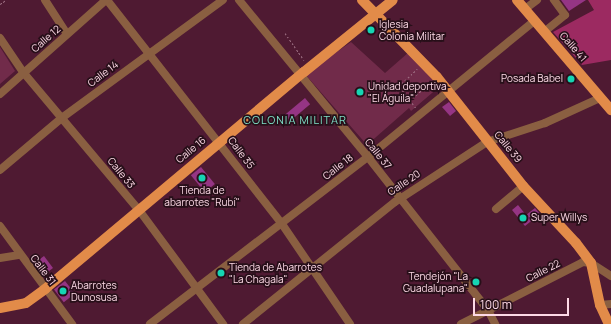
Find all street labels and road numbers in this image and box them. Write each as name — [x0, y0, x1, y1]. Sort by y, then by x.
street label: Calle 12 — [29, 23, 63, 55]
street label: Calle 41 — [557, 30, 589, 64]
street label: Calle 14 — [85, 59, 121, 89]
street label: Calle 39 — [492, 129, 524, 165]
street label: Calle 16 — [174, 134, 208, 166]
street label: Calle 35 — [225, 135, 257, 171]
street label: Calle 37 — [362, 136, 394, 172]
street label: Calle 18 — [321, 152, 355, 182]
street label: Calle 33 — [105, 155, 137, 191]
street label: Calle 20 — [385, 168, 423, 198]
street label: Calle 31 — [28, 253, 58, 287]
street label: Calle 22 — [524, 257, 562, 285]

